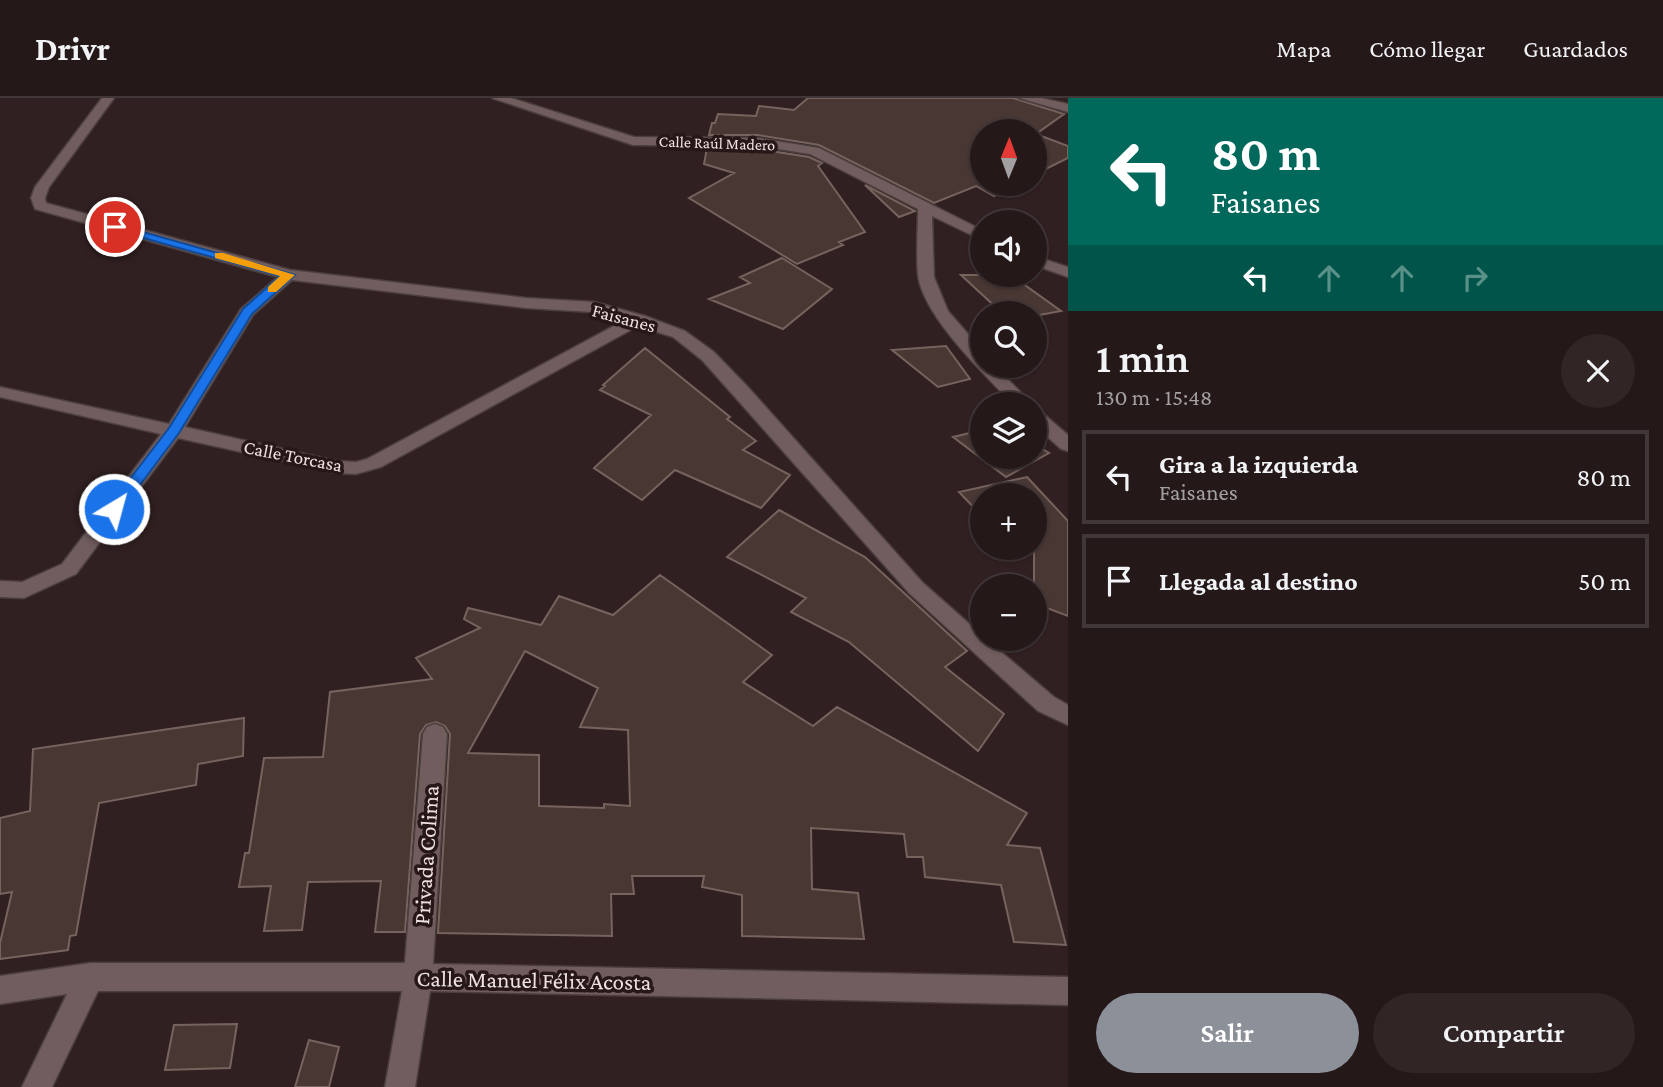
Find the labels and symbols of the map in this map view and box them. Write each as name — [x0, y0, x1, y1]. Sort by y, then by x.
north arrow — [970, 119, 1046, 196]
street label: Calle Raúl Madero — [659, 132, 776, 154]
pin — [85, 197, 145, 257]
street label: Faisanes — [590, 299, 658, 337]
street label: Calle Torcasa — [242, 436, 344, 476]
position arrow — [77, 472, 151, 546]
street label: Privada Colima — [408, 784, 444, 926]
street label: Calle Manuel Félix Acosta — [417, 965, 652, 995]

